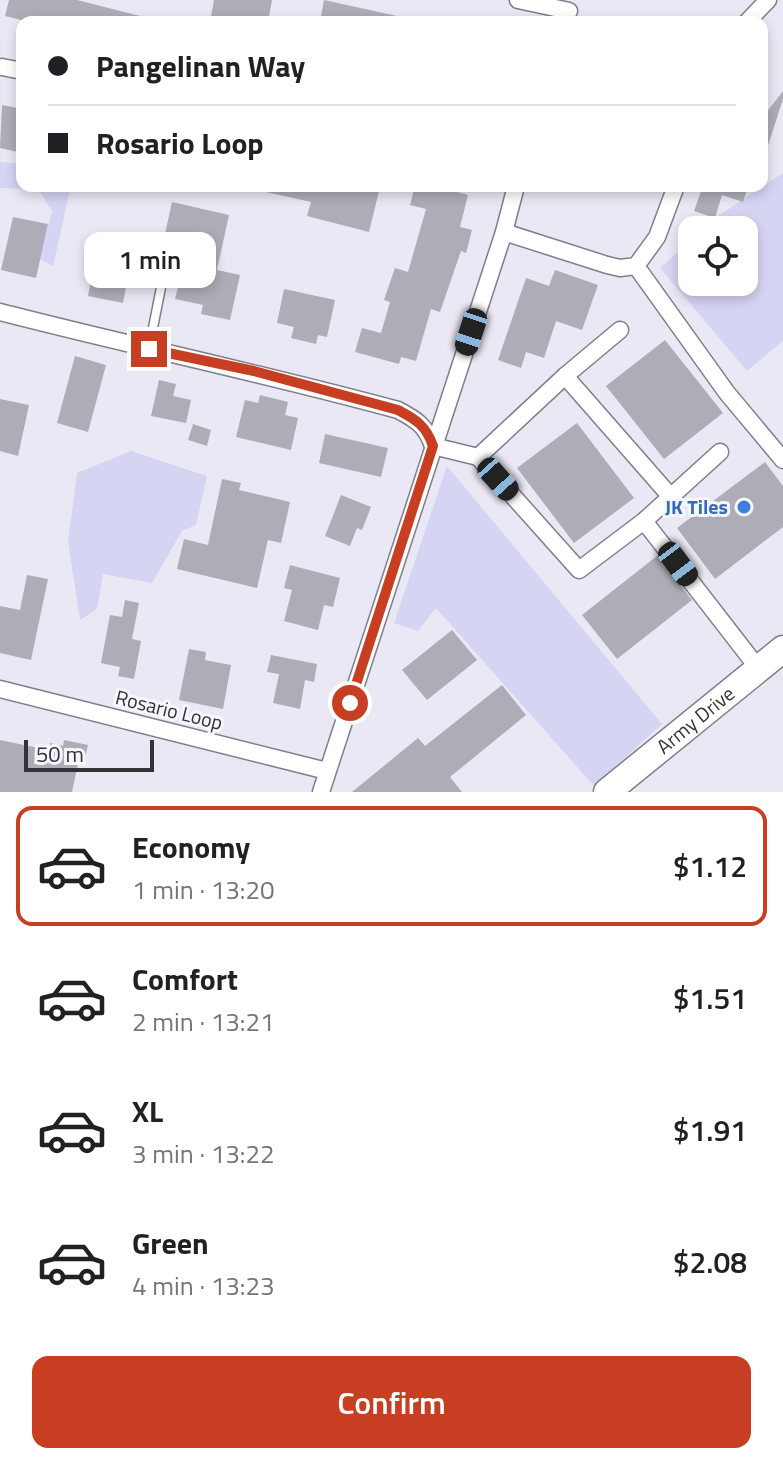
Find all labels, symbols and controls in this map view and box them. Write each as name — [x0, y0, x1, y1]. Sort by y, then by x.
text: Pangelinan Way — [96, 43, 305, 89]
text: Rosario Loop — [96, 120, 264, 166]
map controls — [678, 216, 758, 296]
button: locate — [678, 216, 758, 296]
callout: 1 min — [83, 233, 215, 289]
text: 1 min — [119, 240, 181, 279]
car — [452, 305, 490, 359]
route end — [131, 331, 167, 367]
car — [473, 453, 523, 505]
place label: JK Tiles — [665, 491, 728, 522]
marker: JK Tiles — [735, 498, 753, 516]
car — [654, 538, 702, 590]
street label: Army Drive — [649, 678, 741, 761]
street label: Rosario Loop — [112, 681, 226, 738]
route start — [332, 685, 368, 721]
scale bar — [24, 736, 154, 772]
text: 50 m — [36, 737, 84, 771]
text: Economy — [132, 824, 250, 870]
icon: car — [36, 830, 108, 902]
text: $1.12 — [673, 843, 747, 889]
text: 1 min · 13:20 — [132, 870, 275, 909]
text: Comfort — [132, 956, 238, 1002]
icon: car — [36, 962, 108, 1034]
text: $1.51 — [673, 975, 747, 1021]
text: 2 min · 13:21 — [132, 1002, 275, 1041]
text: XL — [132, 1088, 163, 1134]
icon: car — [36, 1094, 108, 1166]
text: $1.91 — [673, 1107, 747, 1153]
text: 3 min · 13:22 — [132, 1134, 275, 1173]
text: Green — [132, 1220, 209, 1266]
icon: car — [36, 1226, 108, 1298]
text: $2.08 — [673, 1239, 747, 1285]
text: 4 min · 13:23 — [132, 1266, 275, 1305]
button: Confirm — [32, 1356, 751, 1448]

